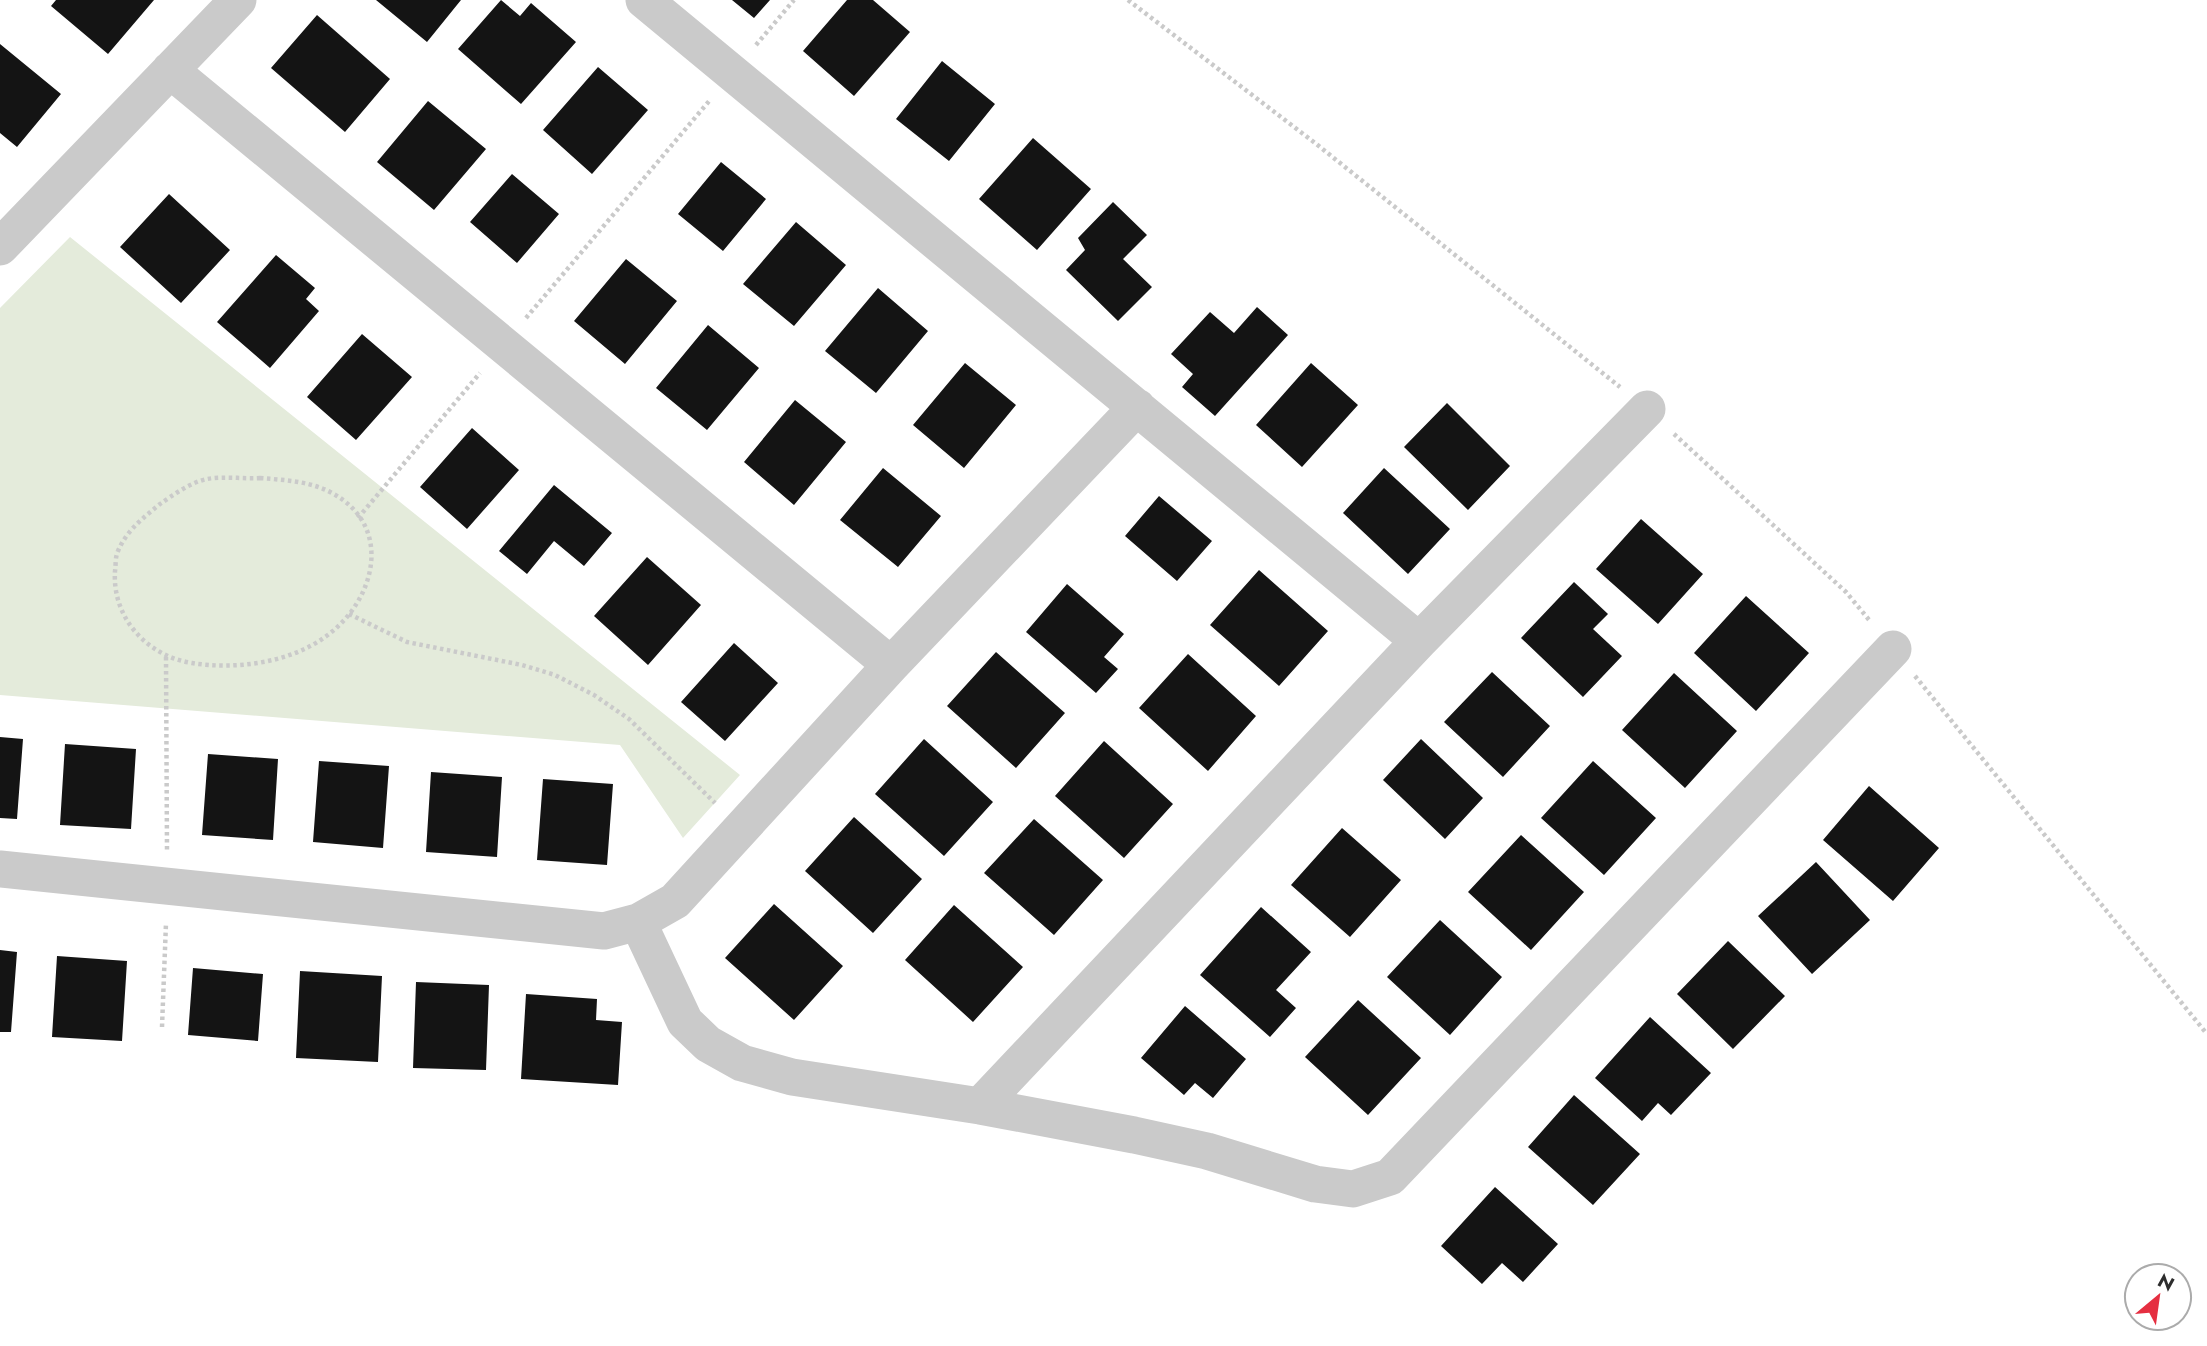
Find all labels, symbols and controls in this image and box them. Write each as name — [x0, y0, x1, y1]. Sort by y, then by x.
north arrow — [2123, 1262, 2193, 1332]
text: N — [2153, 1267, 2179, 1298]

